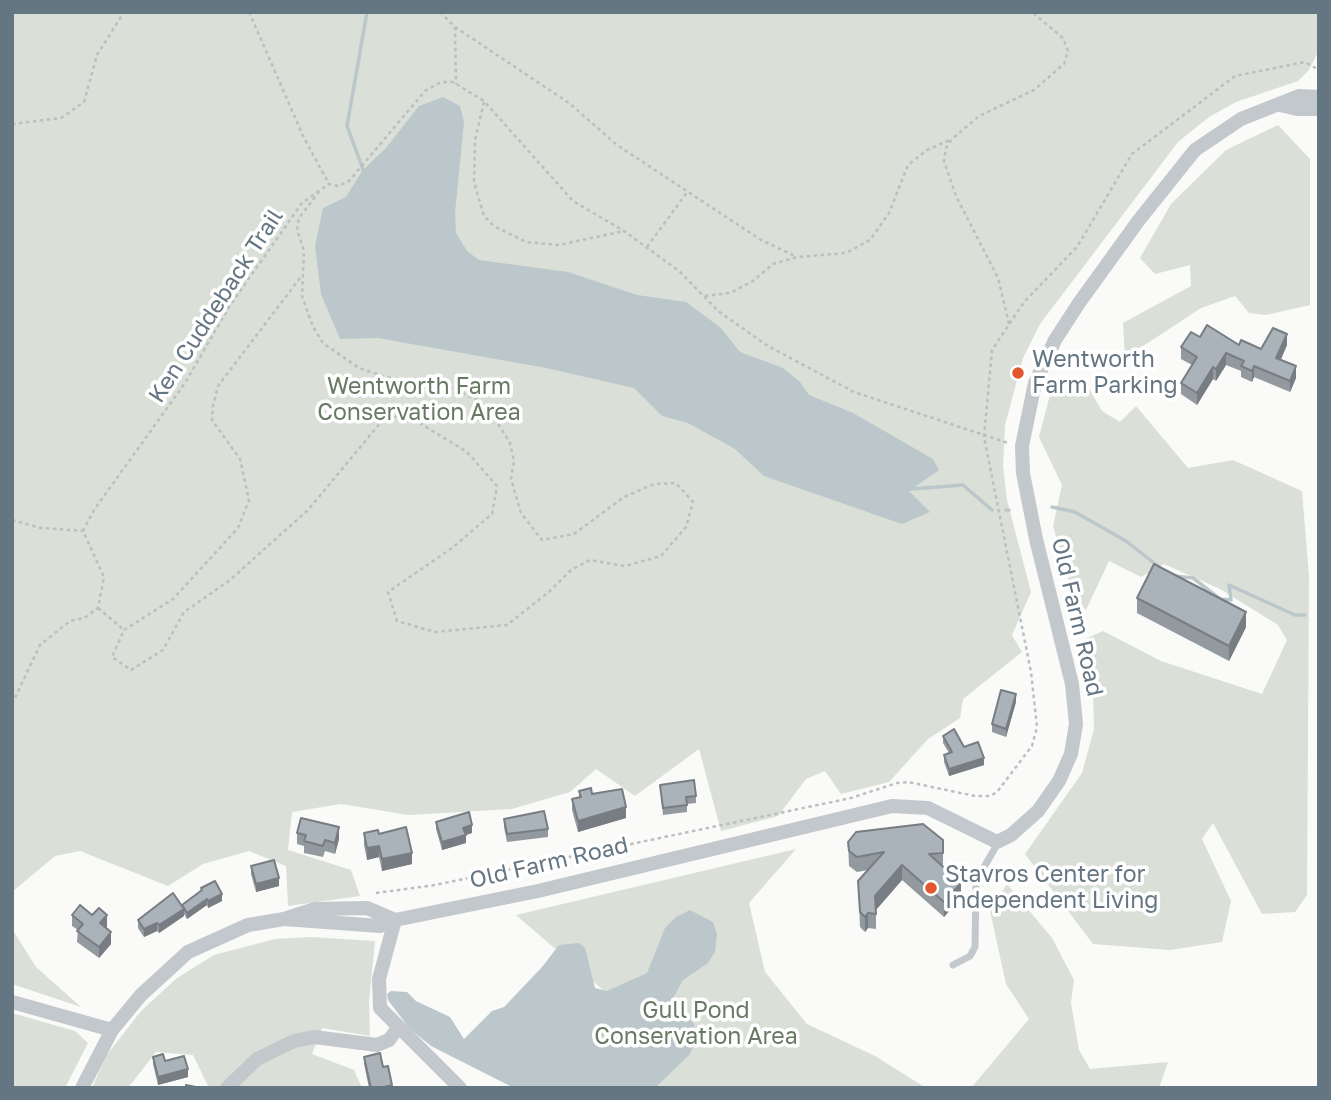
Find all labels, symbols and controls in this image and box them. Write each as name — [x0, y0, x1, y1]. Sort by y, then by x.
street label: Ken Cuddeback Trail — [143, 204, 289, 408]
place label: Wentworth Farm Parking — [1032, 346, 1178, 400]
marker: Wentworth Farm Parking — [1010, 365, 1026, 381]
park label: Wentworth Farm Conservation Area — [317, 373, 521, 427]
street label: Old Farm Road — [1045, 535, 1109, 699]
street label: Old Farm Road — [467, 831, 631, 895]
place label: Stavros Center for Independent Living — [945, 861, 1158, 915]
marker: Stavros Center for Independent Living — [923, 880, 939, 896]
park label: Gull Pond Conservation Area — [594, 997, 798, 1051]

